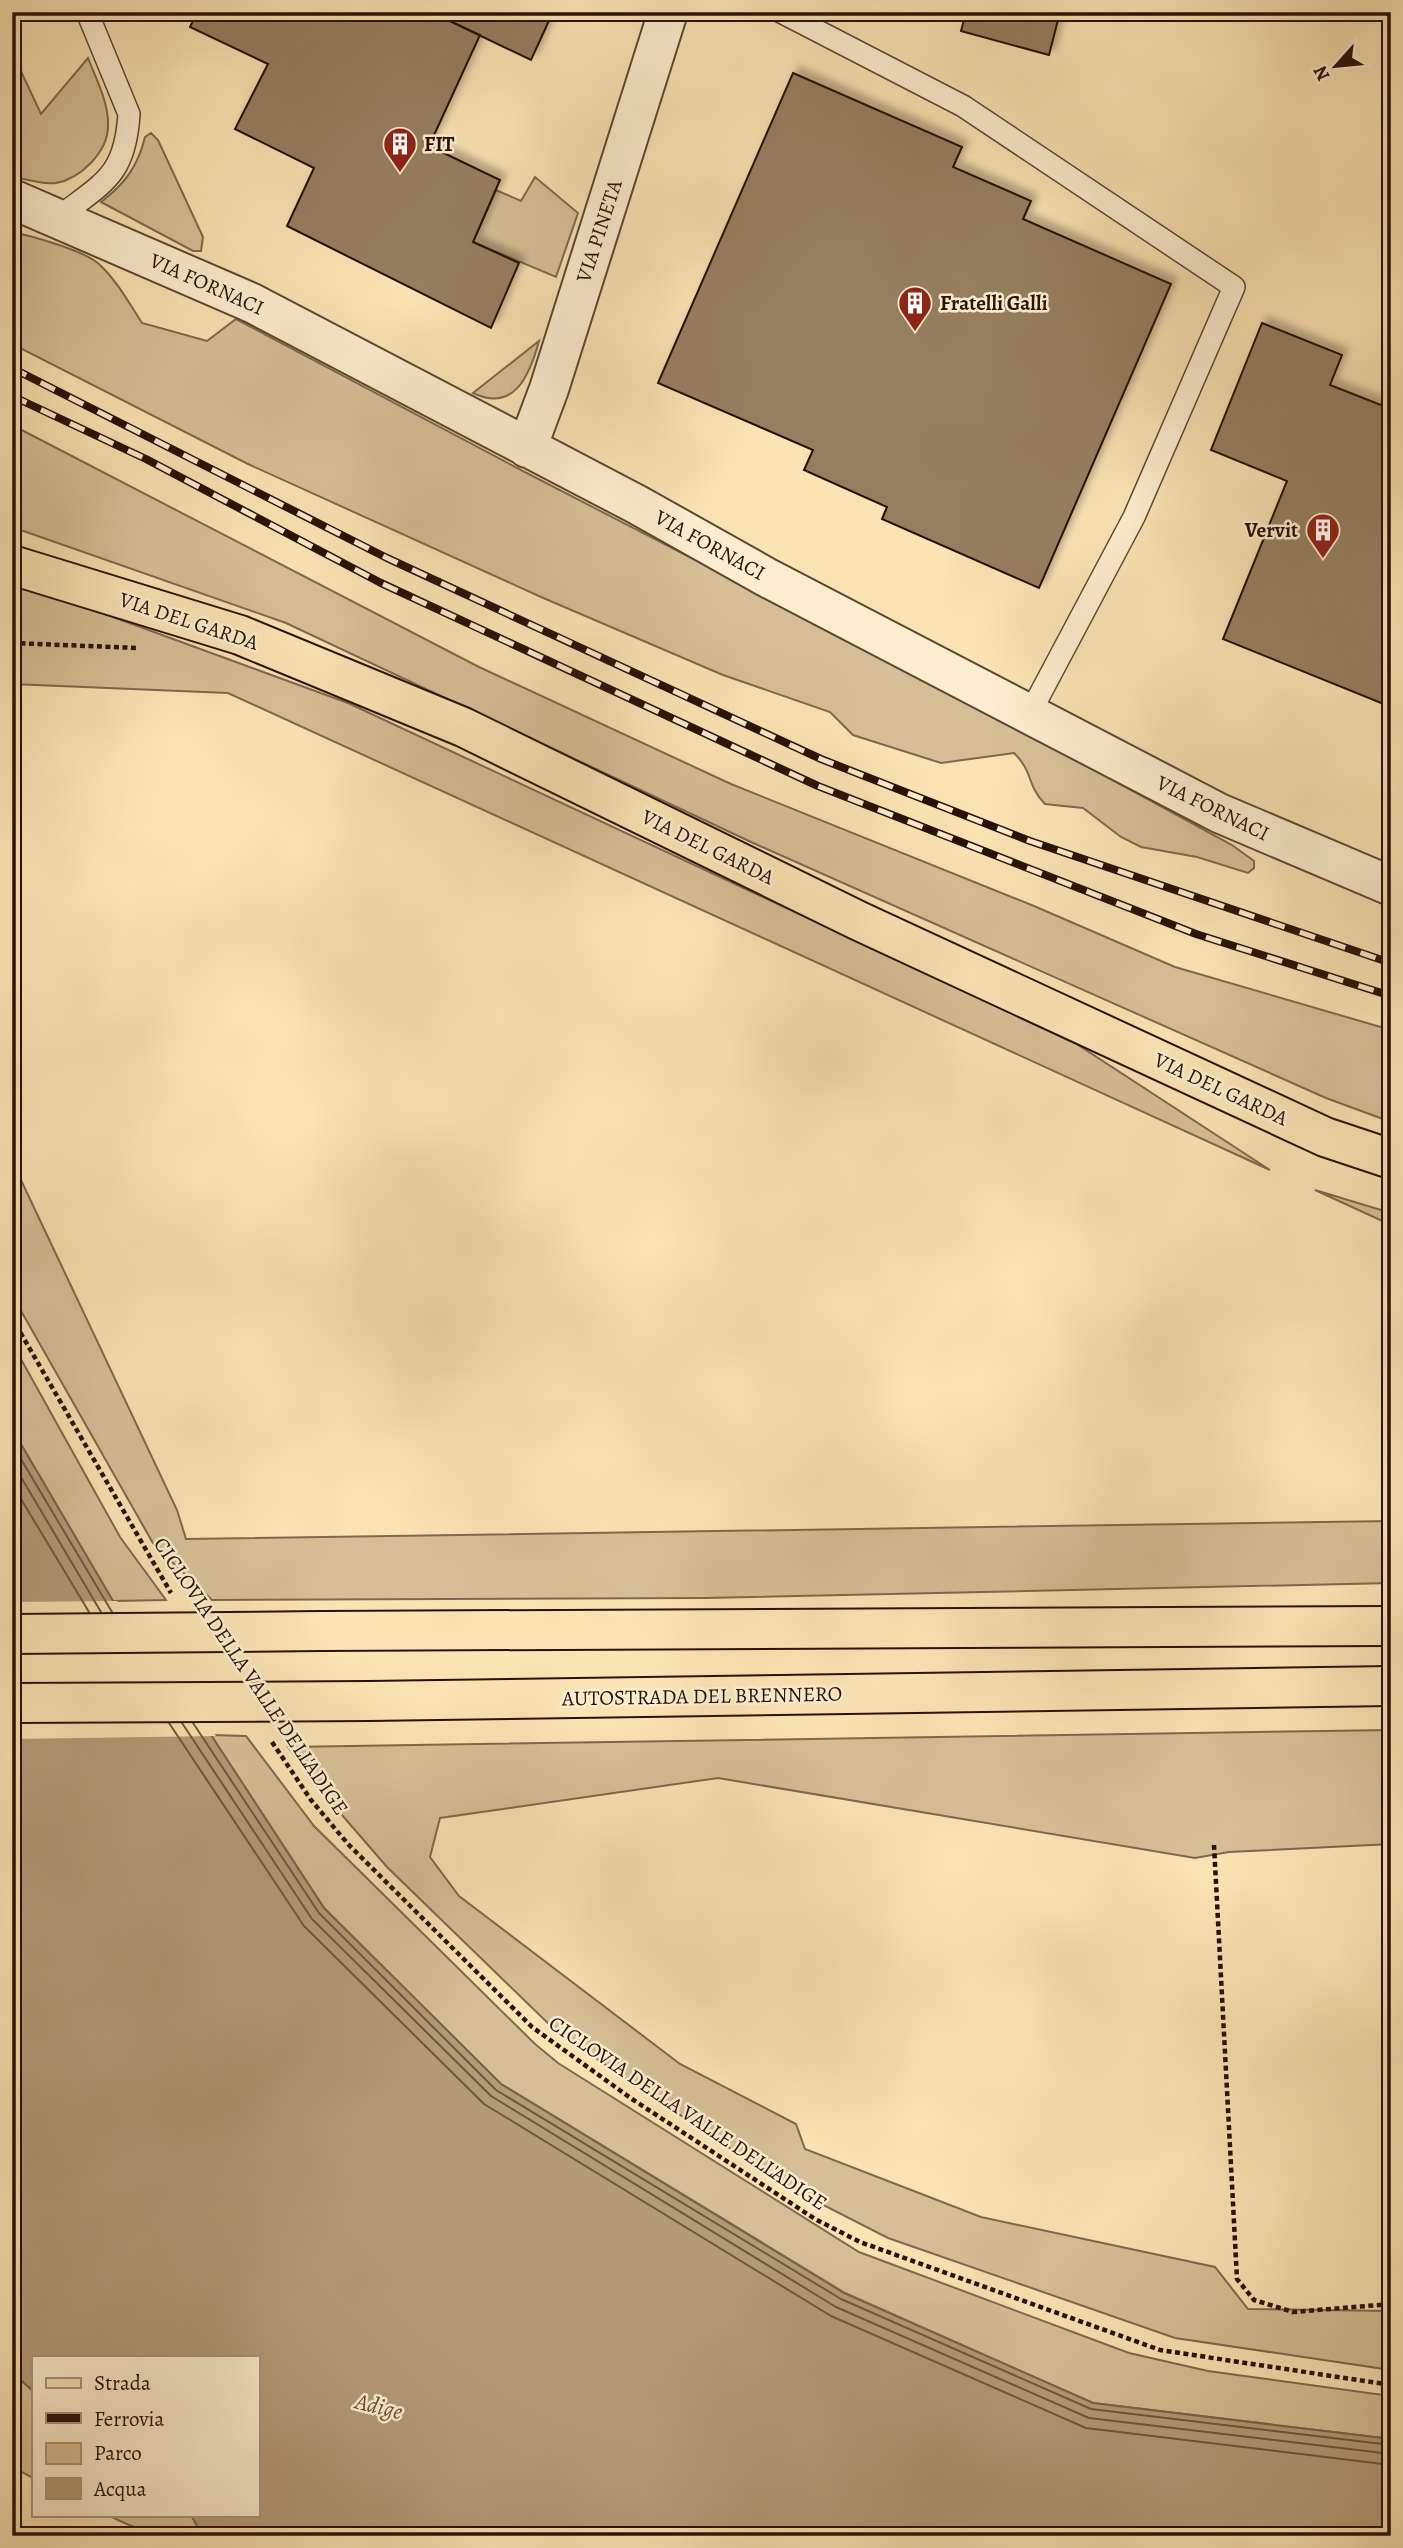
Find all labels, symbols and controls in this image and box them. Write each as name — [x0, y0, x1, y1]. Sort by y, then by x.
north arrow — [1302, 32, 1372, 102]
text: N — [1307, 61, 1336, 85]
building icon: FIT — [381, 125, 419, 174]
place label: FIT — [424, 130, 455, 158]
street label: VIA PINETA — [569, 175, 629, 287]
street label: VIA FORNACI — [145, 246, 269, 322]
building icon: Fratelli Galli — [896, 284, 934, 333]
place label: Fratelli Galli — [940, 289, 1048, 317]
street label: VIA FORNACI — [649, 503, 770, 587]
building icon: Vervit — [1304, 511, 1342, 560]
place label: Vervit — [1244, 516, 1298, 544]
street label: VIA DEL GARDA — [115, 585, 263, 657]
street label: VIA FORNACI — [1151, 768, 1274, 847]
street label: VIA DEL GARDA — [636, 802, 780, 892]
street label: VIA DEL GARDA — [1149, 1045, 1293, 1133]
street label: CICLOVIA DELLA VALLE DELL'ADIGE — [147, 1531, 355, 1821]
street label: AUTOSTRADA DEL BRENNERO — [561, 1680, 842, 1712]
street label: CICLOVIA DELLA VALLE DELL'ADIGE — [543, 2009, 833, 2217]
legend — [32, 2356, 259, 2516]
text: Strada — [94, 2369, 151, 2397]
water label: Adige — [351, 2385, 406, 2427]
text: Ferrovia — [94, 2405, 164, 2433]
text: Parco — [94, 2439, 142, 2467]
text: Acqua — [93, 2475, 147, 2503]

